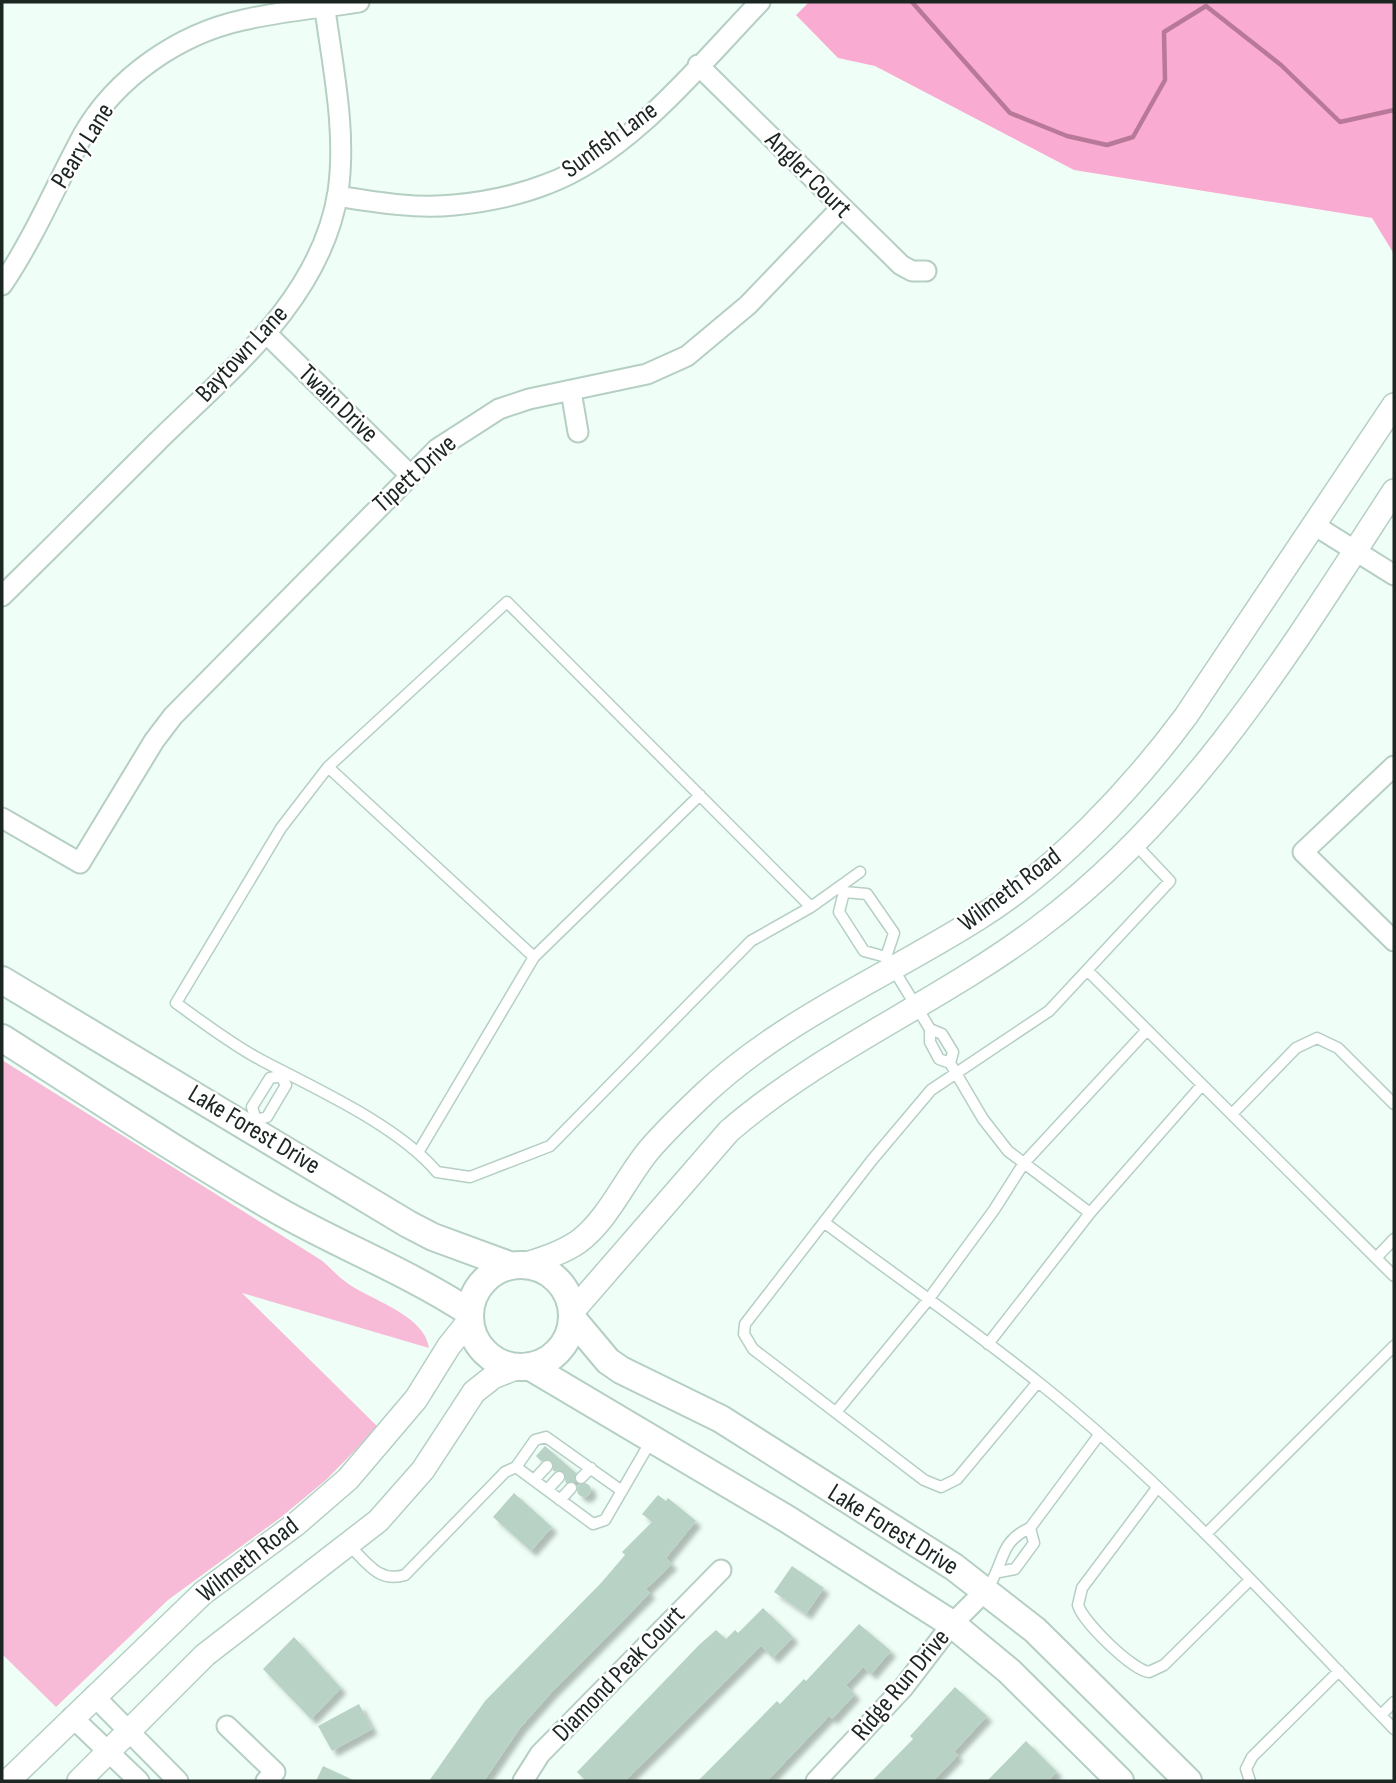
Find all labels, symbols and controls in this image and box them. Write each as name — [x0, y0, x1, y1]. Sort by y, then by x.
street label: Sunfish Lane — [556, 95, 664, 185]
street label: Peary Lane — [45, 98, 121, 194]
street label: Angler Court — [758, 125, 858, 225]
street label: Baytown Lane — [189, 299, 295, 409]
street label: Twain Drive — [292, 358, 384, 450]
street label: Tipett Drive — [367, 428, 463, 520]
street label: Wilmeth Road — [953, 841, 1067, 939]
street label: Lake Forest Drive — [182, 1079, 326, 1181]
street label: Lake Forest Drive — [822, 1478, 964, 1582]
street label: Wilmeth Road — [191, 1511, 305, 1609]
street label: Diamond Peak Court — [547, 1600, 691, 1748]
street label: Ridge Run Drive — [845, 1623, 957, 1747]

